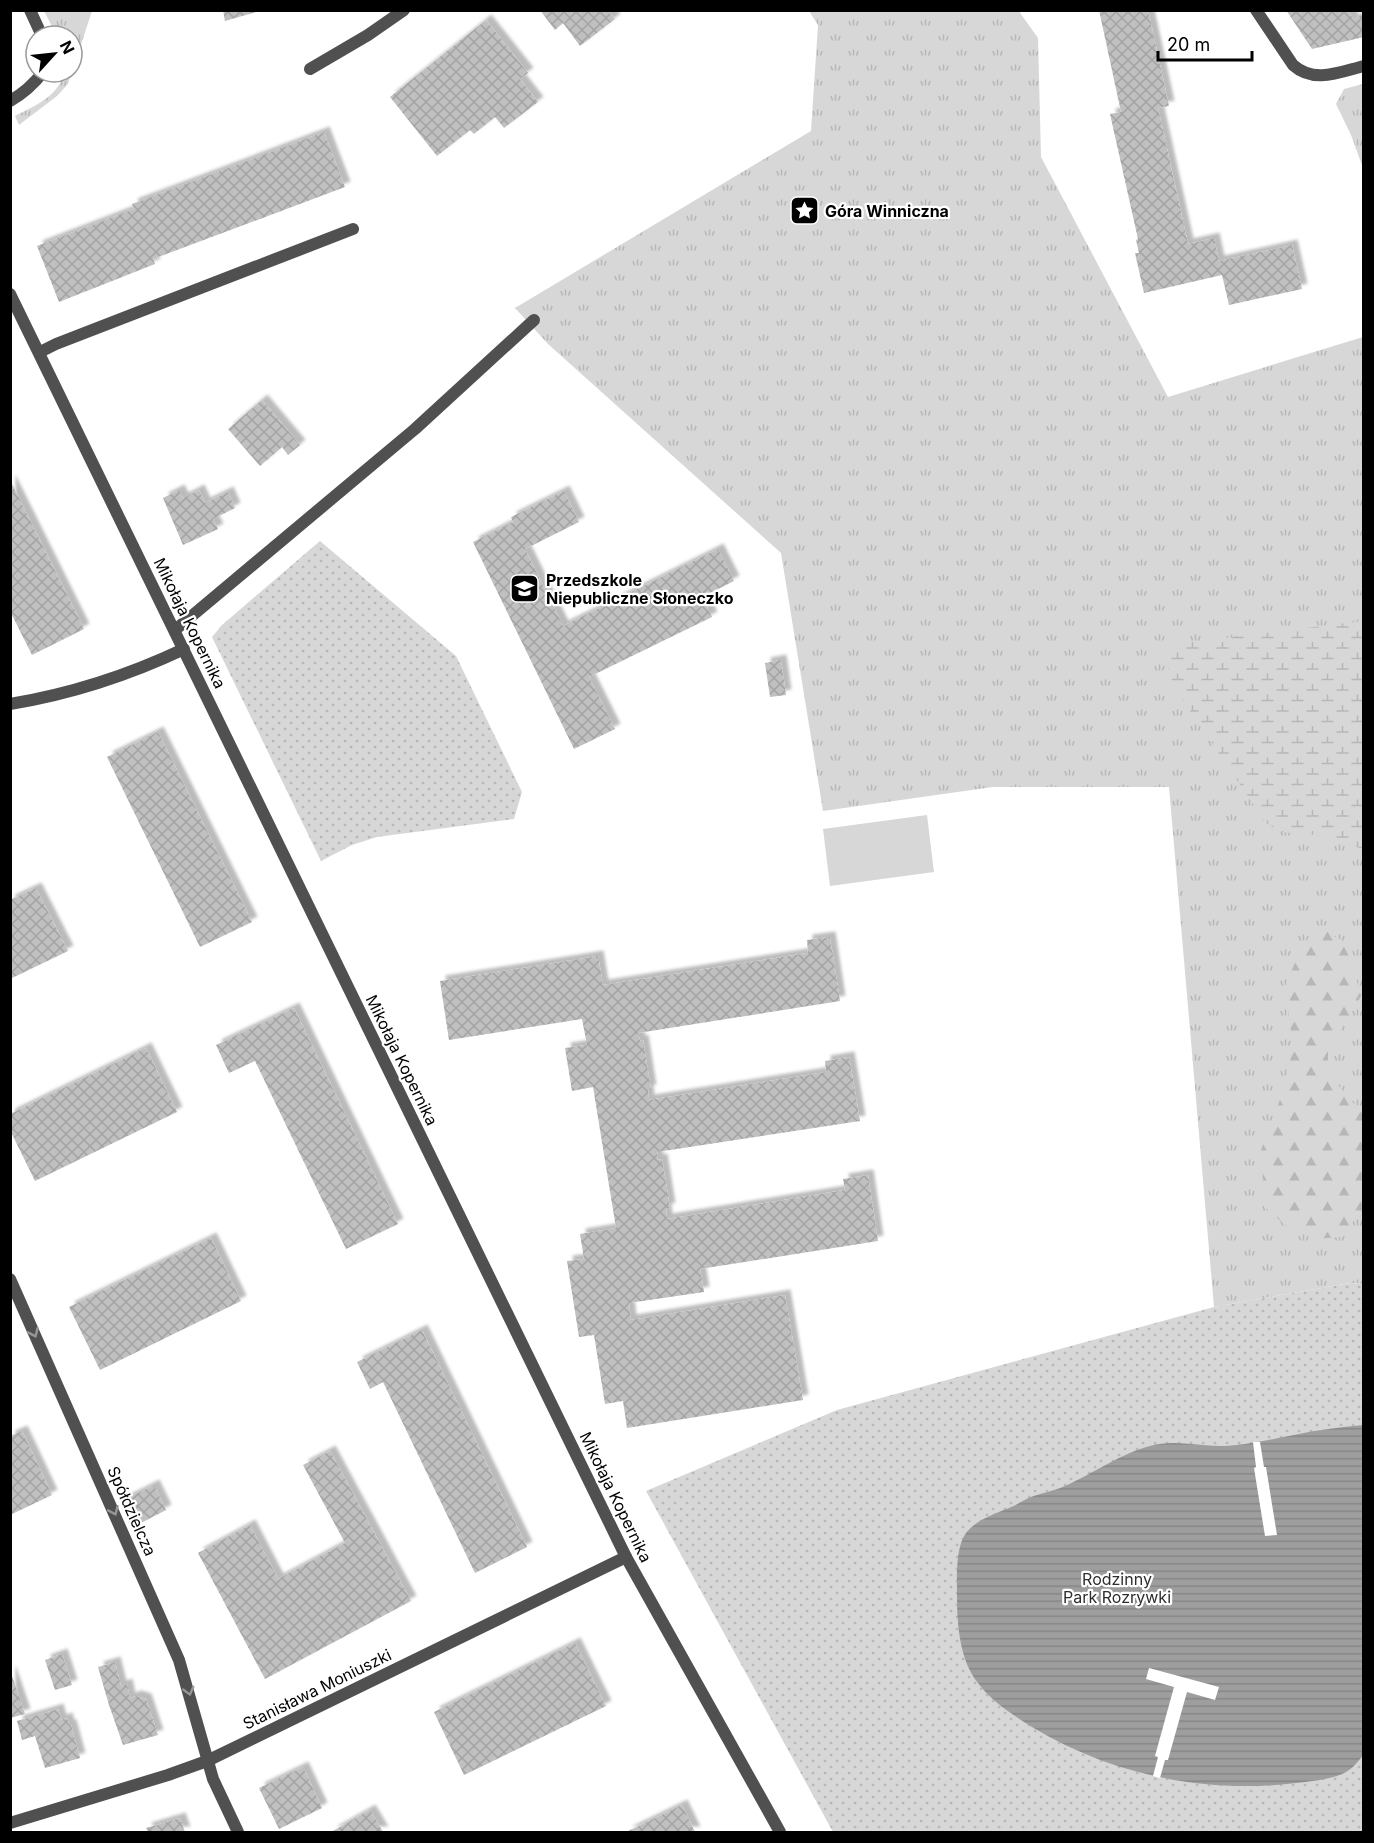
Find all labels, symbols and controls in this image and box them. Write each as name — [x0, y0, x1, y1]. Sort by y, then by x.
north arrow — [24, 24, 84, 84]
scale bar — [1158, 24, 1252, 62]
text: 20 m — [1167, 34, 1210, 55]
text: N — [56, 37, 79, 57]
place icon: Góra Winniczna — [788, 195, 820, 227]
place label: Góra Winniczna — [825, 201, 949, 221]
street label: Mikołaja Kopernika — [150, 554, 230, 692]
place label: Przedszkole Niepubliczne Słoneczko — [546, 570, 734, 608]
school or university icon: Przedszkole Niepubliczne Słoneczko — [509, 573, 541, 605]
street label: Mikołaja Kopernika — [362, 991, 442, 1129]
one-way arrow — [27, 1326, 39, 1337]
street label: Mikołaja Kopernika — [576, 1428, 656, 1566]
street label: Spółdzielcza — [103, 1463, 161, 1559]
one-way arrow — [107, 1504, 119, 1515]
park label: Rodzinny Park Rozrywki — [1063, 1569, 1171, 1607]
street label: Stanisława Moniuszki — [240, 1644, 394, 1734]
one-way arrow — [181, 1686, 194, 1696]

